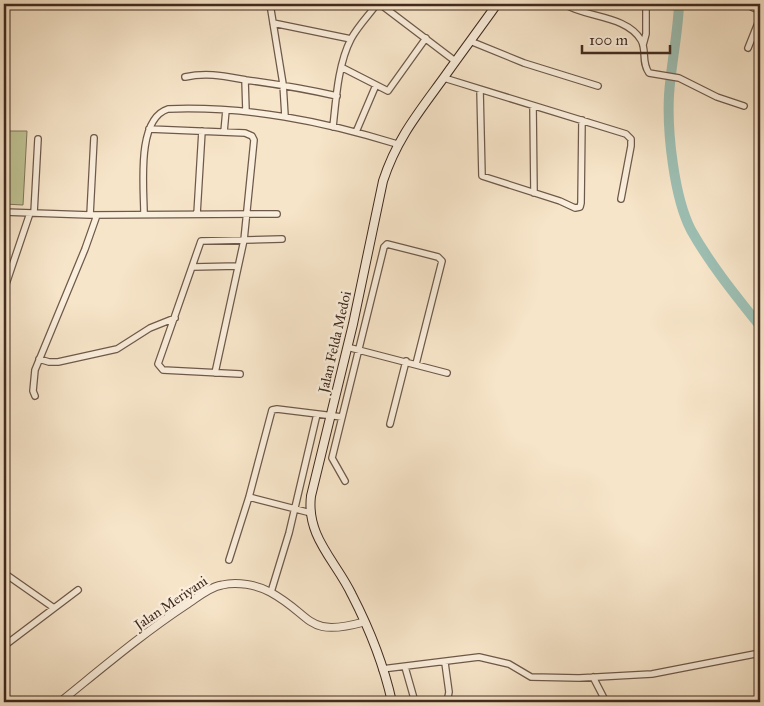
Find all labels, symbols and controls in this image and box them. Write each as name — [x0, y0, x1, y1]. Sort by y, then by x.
scale bar — [582, 22, 669, 54]
text: 100 m — [589, 31, 629, 49]
street label: Jalan Felda Medoi — [315, 289, 356, 397]
street label: Jalan Meriyani — [130, 572, 211, 636]

